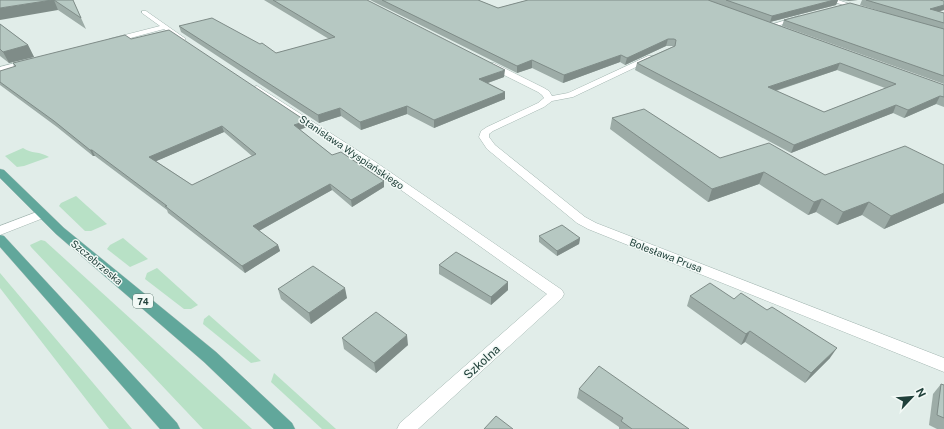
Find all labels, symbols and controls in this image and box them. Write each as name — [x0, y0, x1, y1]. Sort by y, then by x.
street label: Stanisława Wyspiańskiego — [298, 113, 407, 192]
street label: Bolesława Prusa — [628, 236, 704, 274]
street label: Szczebrzeska — [69, 237, 125, 287]
road number: 74 — [133, 294, 153, 308]
street label: Szkolna — [461, 342, 503, 382]
north arrow — [892, 377, 932, 417]
text: N — [914, 386, 928, 399]

